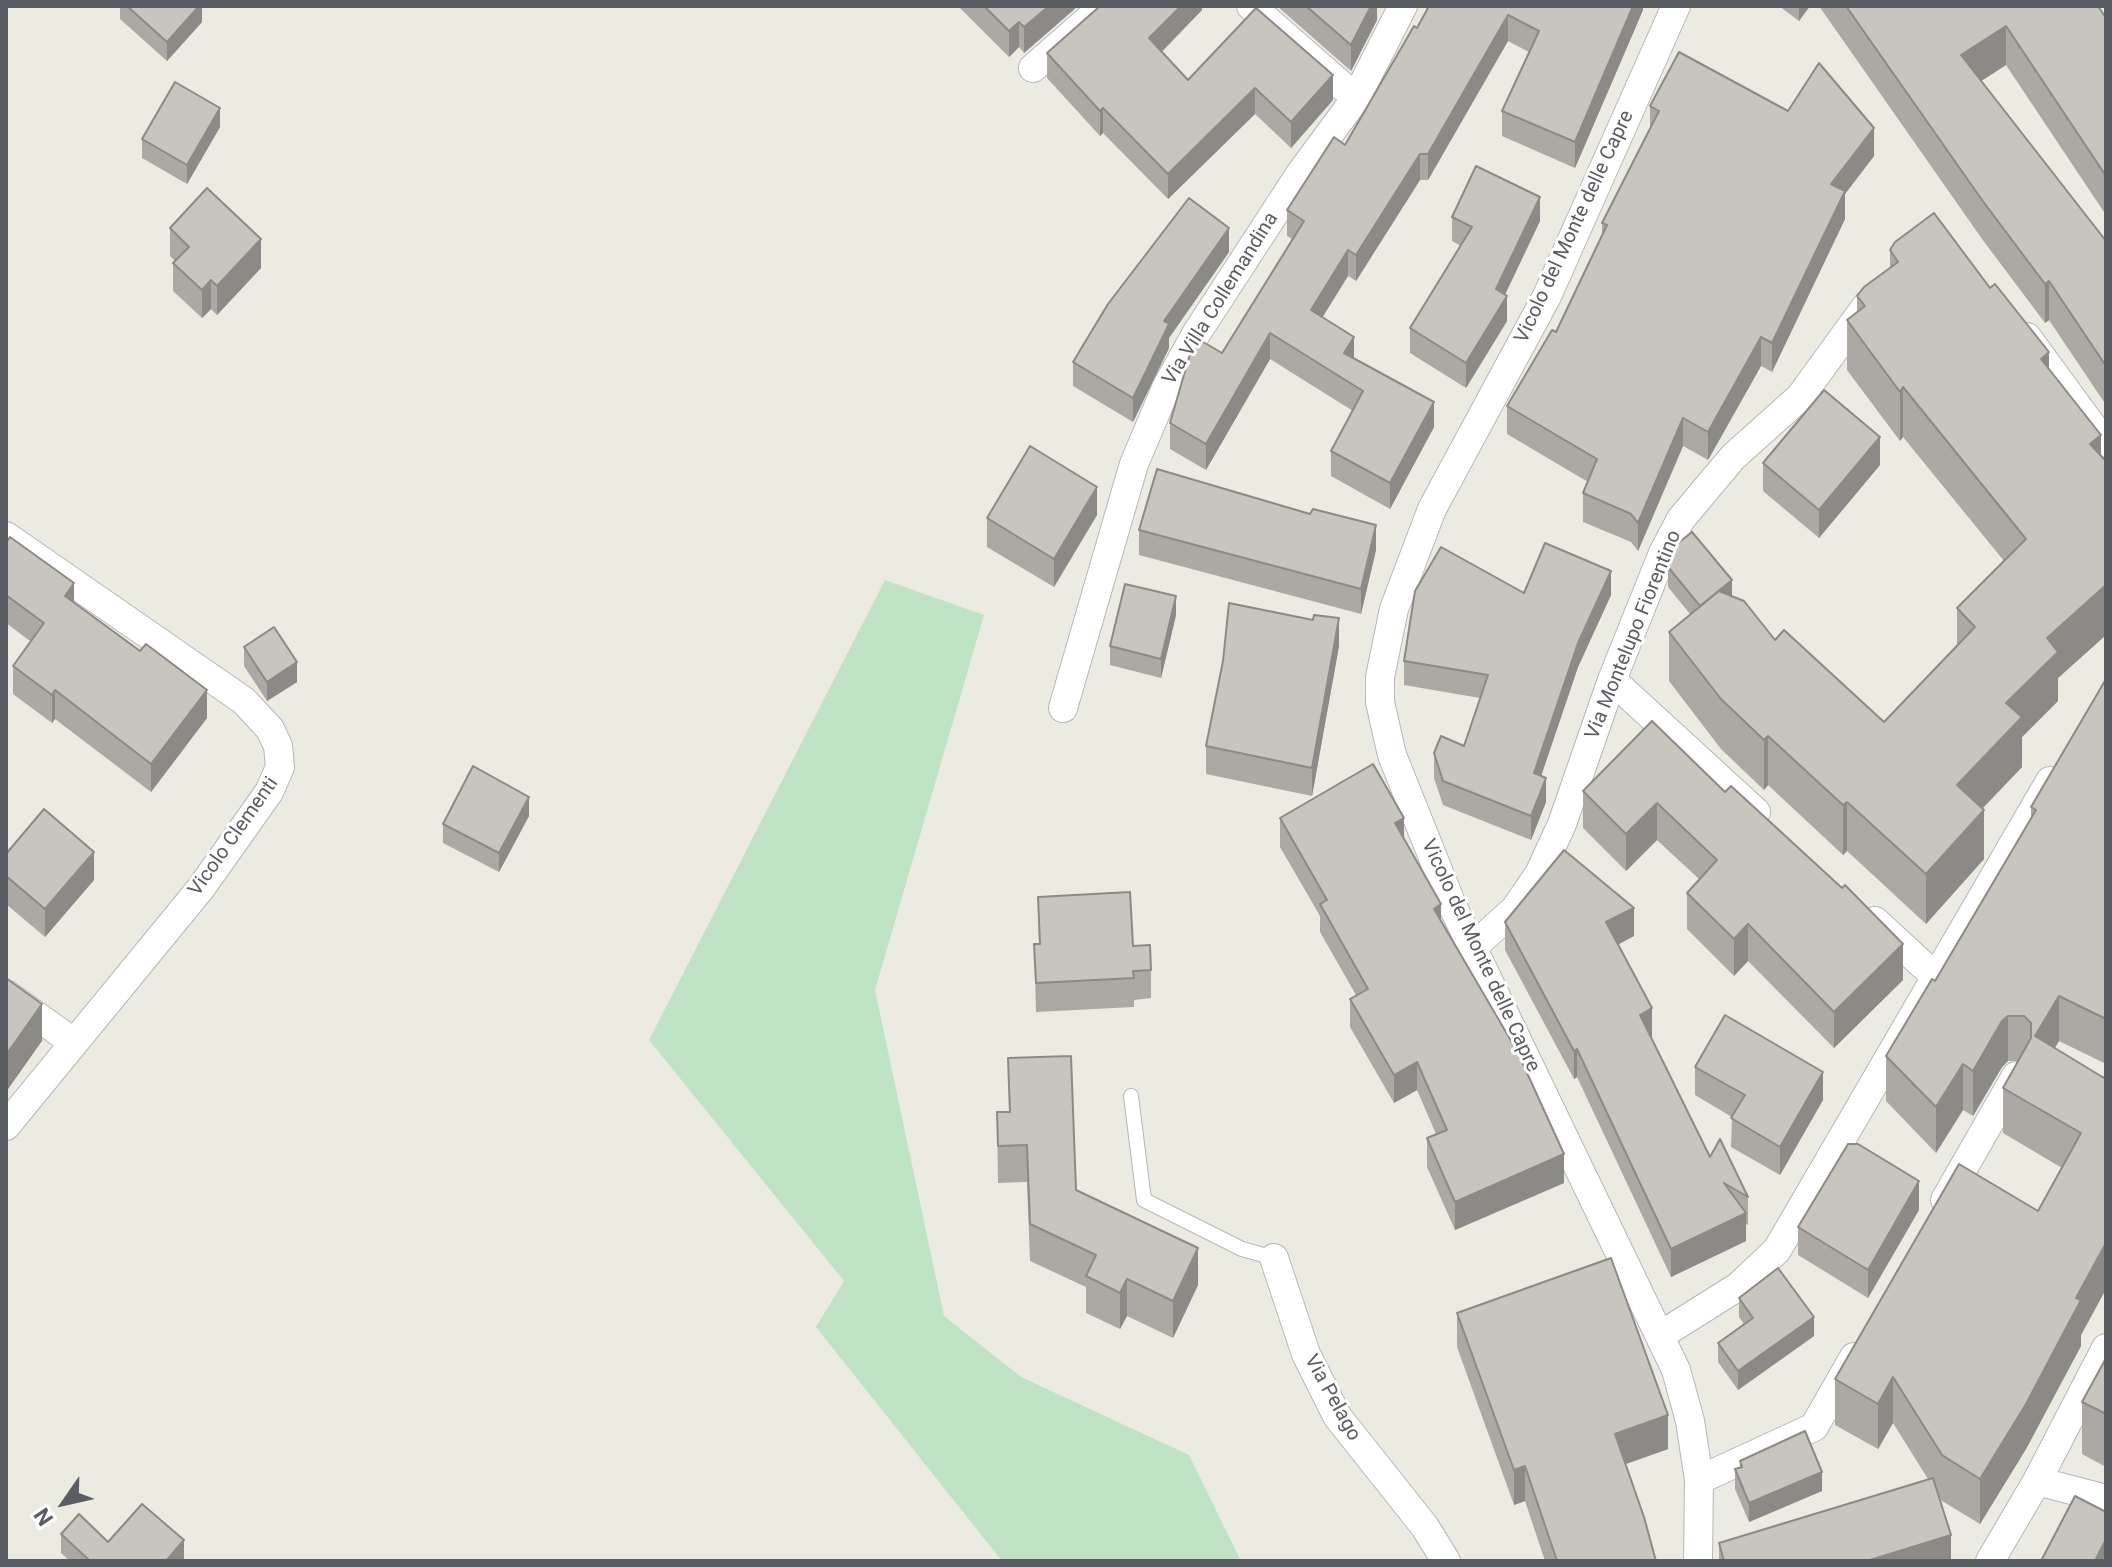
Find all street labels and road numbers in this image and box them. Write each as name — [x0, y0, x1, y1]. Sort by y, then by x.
street label: Vicolo del Monte delle Capre — [1510, 107, 1640, 347]
street label: Via Villa Collemandina — [1158, 208, 1284, 390]
street label: Via Montelupo Fiorentino — [1581, 527, 1687, 743]
street label: Vicolo Clementi — [184, 773, 284, 901]
street label: Vicolo del Monte delle Capre — [1415, 836, 1545, 1076]
street label: Via Pelago — [1298, 1351, 1366, 1445]

